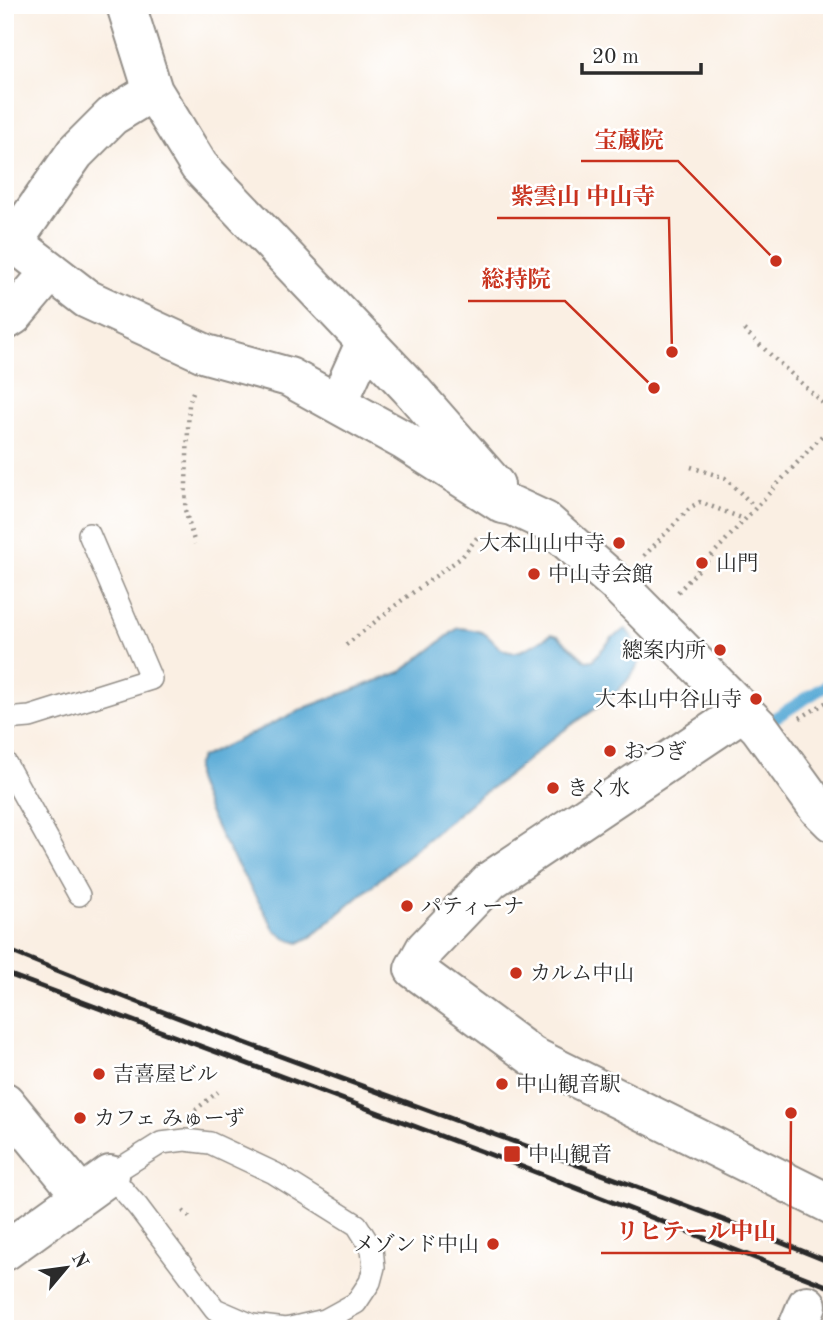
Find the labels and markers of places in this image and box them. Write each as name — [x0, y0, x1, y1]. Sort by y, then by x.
callout: 宝蔵院 — [581, 117, 678, 161]
callout: 紫雲山 中山寺 — [497, 174, 669, 218]
callout: 総持院 — [468, 257, 565, 301]
place label: 大本山山中寺 — [479, 532, 605, 555]
marker: 大本山山中寺 — [611, 535, 627, 551]
place label: 山門 — [716, 552, 758, 575]
marker: 山門 — [694, 555, 710, 571]
place label: 中山寺会館 — [548, 563, 653, 586]
marker: 中山寺会館 — [526, 566, 542, 582]
place label: 總案内所 — [622, 639, 706, 662]
marker: 總案内所 — [712, 642, 728, 658]
place label: 大本山中谷山寺 — [595, 688, 742, 711]
marker: 大本山中谷山寺 — [748, 691, 764, 707]
place label: おつぎ — [624, 740, 687, 763]
marker: おつぎ — [602, 743, 618, 759]
place label: きく水 — [567, 777, 630, 800]
marker: きく水 — [545, 780, 561, 796]
place label: パティーナ — [421, 897, 524, 918]
marker: パティーナ — [399, 898, 415, 914]
place label: カルム中山 — [530, 962, 634, 985]
marker: カルム中山 — [508, 965, 524, 981]
place label: 吉喜屋ビル — [113, 1063, 218, 1086]
marker: 吉喜屋ビル — [91, 1066, 107, 1082]
place label: 中山観音駅 — [516, 1073, 621, 1096]
marker: 中山観音駅 — [494, 1076, 510, 1092]
place label: カフェ みゅーず — [94, 1107, 245, 1130]
marker: カフェ みゅーず — [72, 1110, 88, 1126]
place label: 中山観音 — [528, 1143, 612, 1166]
marker: 中山観音 — [502, 1144, 522, 1164]
callout: リヒテール中山 — [601, 1209, 790, 1253]
place label: メゾンド中山 — [354, 1233, 479, 1256]
marker: メゾンド中山 — [485, 1236, 501, 1252]

